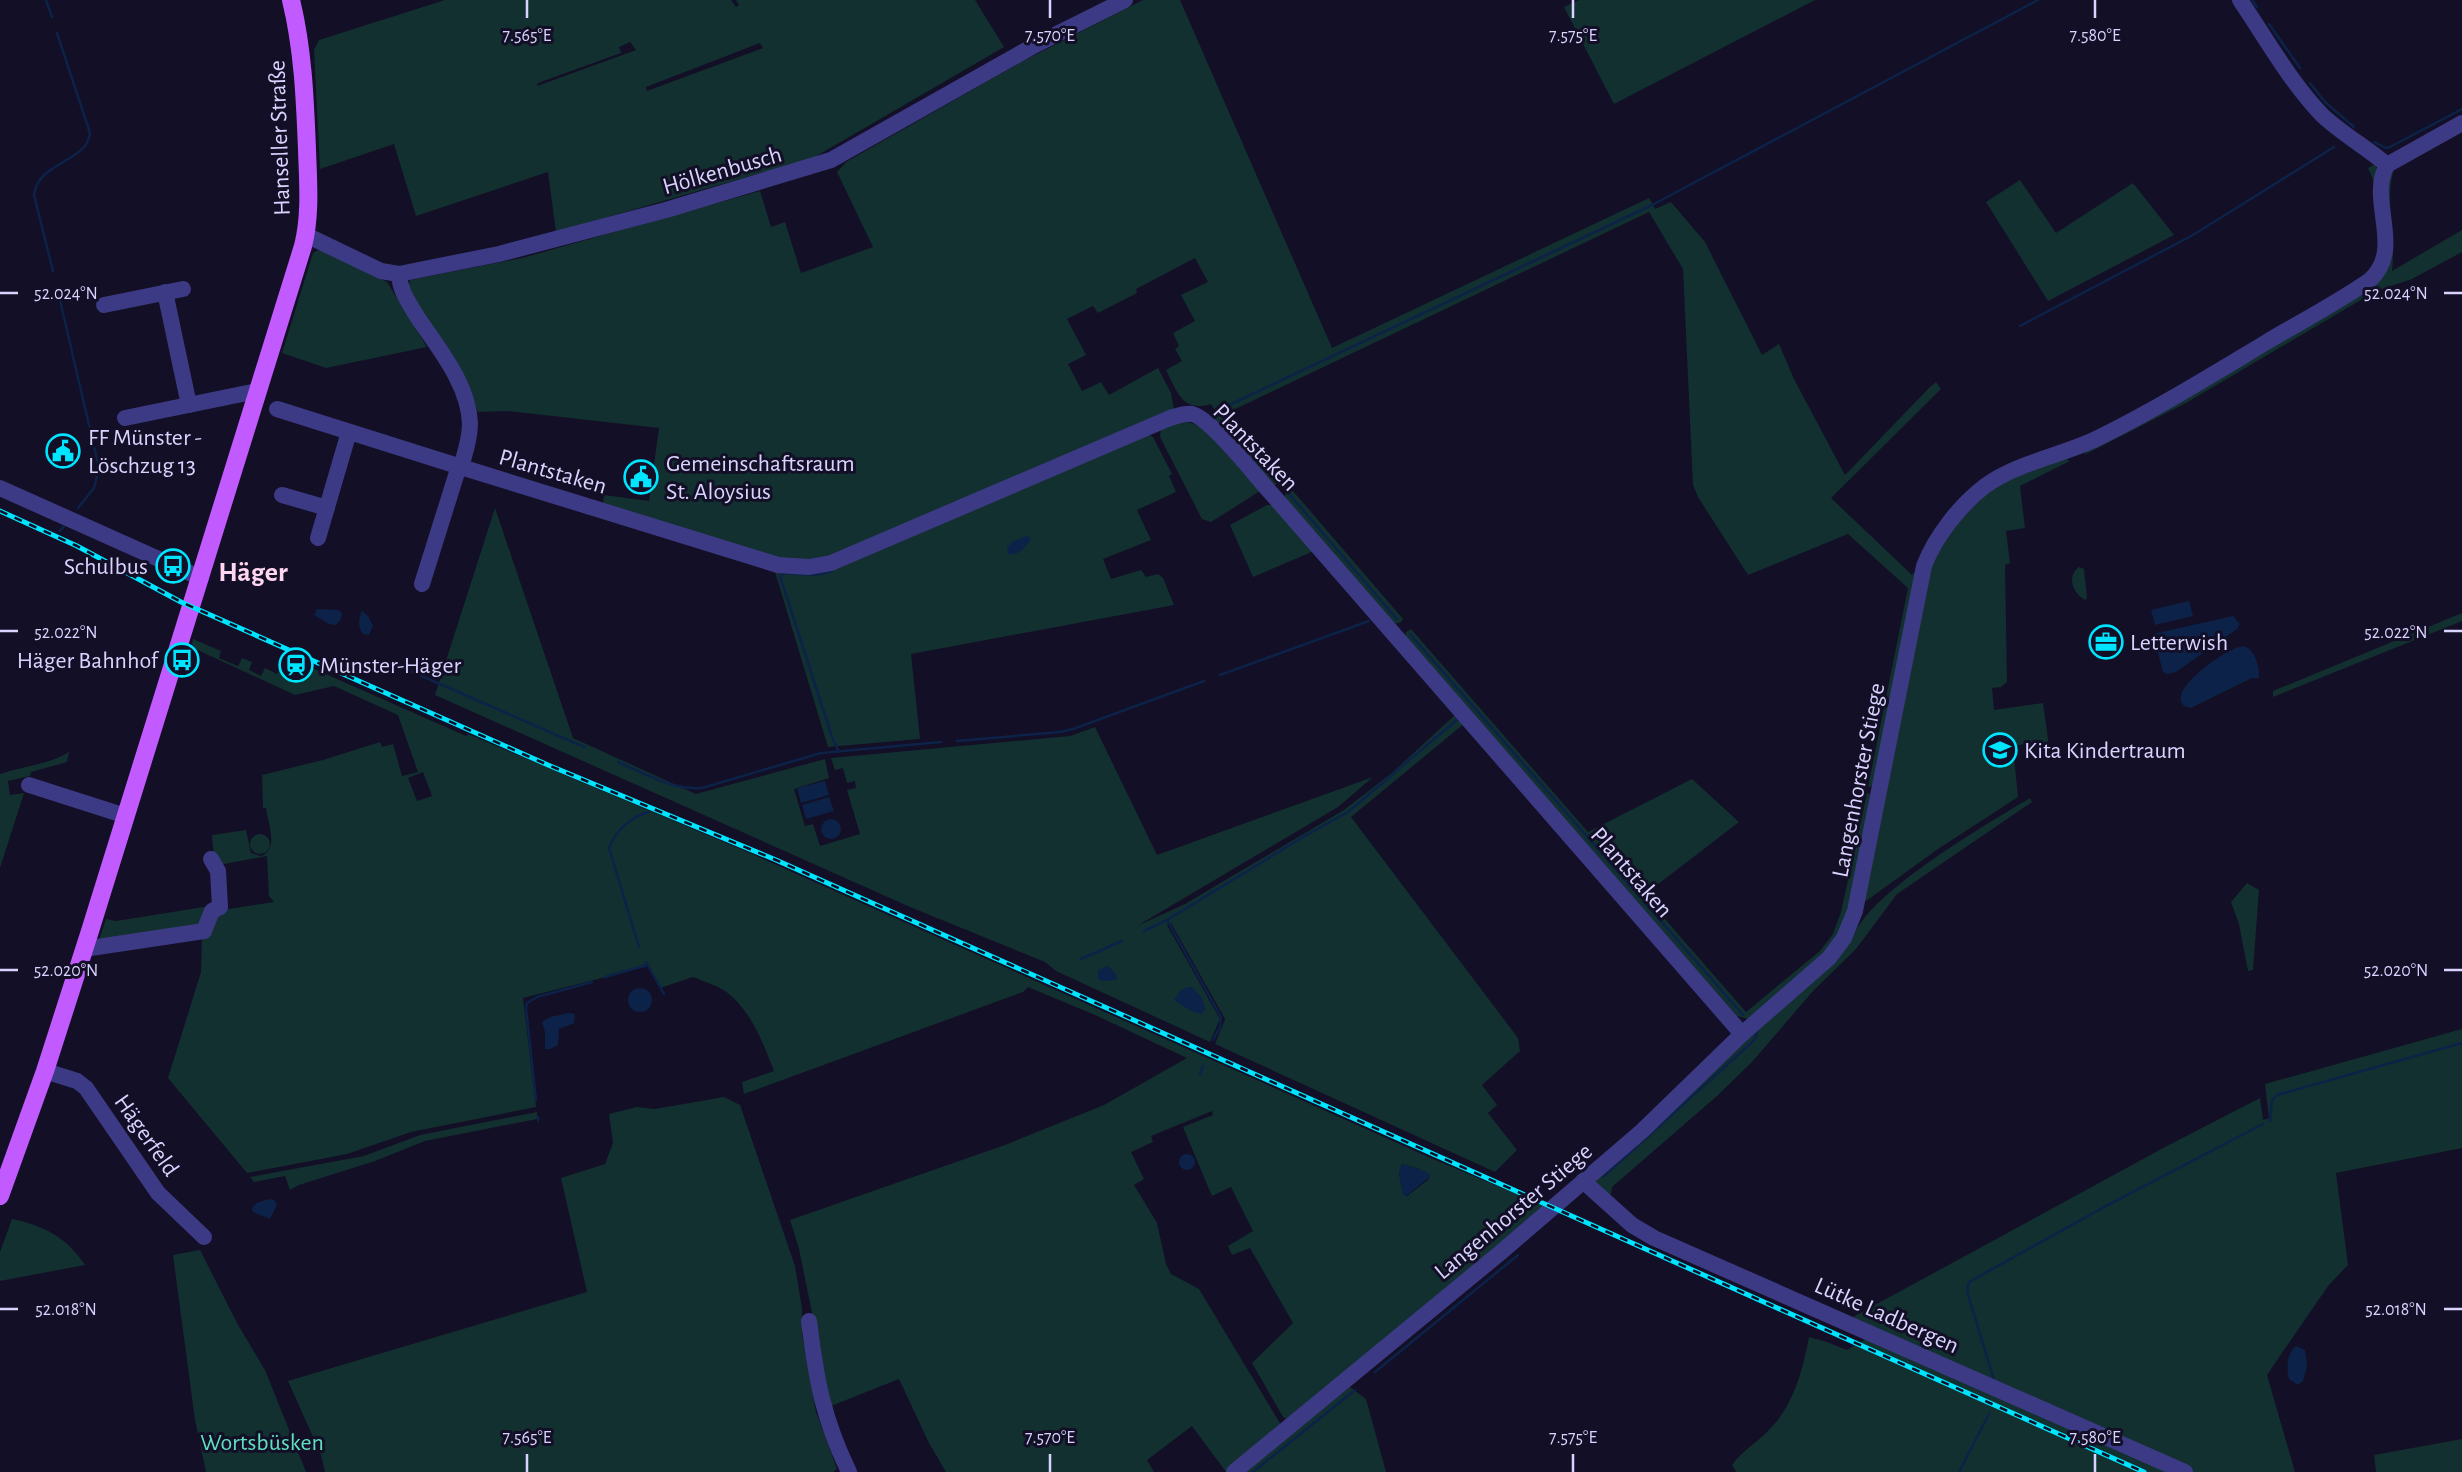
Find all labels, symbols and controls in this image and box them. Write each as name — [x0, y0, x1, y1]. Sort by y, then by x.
text: 7.565°E — [502, 27, 552, 45]
text: 7.570°E — [1025, 27, 1075, 45]
text: 7.575°E — [1549, 27, 1597, 45]
text: 7.580°E — [2069, 27, 2121, 45]
street label: Hanseller Straße — [265, 60, 295, 216]
street label: Hölkenbusch — [660, 142, 785, 199]
text: 52.024°N — [34, 285, 98, 303]
text: 52.024°N — [2364, 285, 2428, 303]
street label: Plantstaken — [1208, 399, 1302, 496]
place label: FF Münster - Löschzug 13 — [88, 426, 202, 478]
public building icon: FF Münster - Löschzug 13 — [44, 432, 82, 470]
street label: Plantstaken — [496, 445, 609, 499]
place label: Gemeinschaftsraum St. Aloysius — [666, 452, 855, 504]
public building icon: Gemeinschaftsraum St. Aloysius — [622, 458, 660, 496]
bus stop icon: Schulbus — [154, 547, 192, 585]
place label: Schulbus — [64, 555, 148, 579]
district label: Häger — [218, 559, 288, 587]
office icon: Letterwish — [2087, 623, 2125, 661]
text: 52.022°N — [34, 624, 98, 642]
text: 52.022°N — [2364, 624, 2428, 642]
place label: Letterwish — [2130, 631, 2228, 655]
bus stop icon: Häger Bahnhof — [163, 641, 201, 679]
station icon: Münster-Häger — [277, 646, 315, 684]
place label: Häger Bahnhof — [17, 649, 160, 673]
place label: Münster-Häger — [320, 654, 461, 678]
street label: Langenhorster Stiege — [1828, 681, 1890, 879]
school or university icon: Kita Kindertraum — [1981, 731, 2019, 769]
place label: Kita Kindertraum — [2024, 739, 2186, 763]
street label: Plantstaken — [1586, 823, 1677, 922]
text: 52.020°N — [34, 962, 98, 980]
text: 52.020°N — [2364, 962, 2428, 980]
street label: Hägerfeld — [109, 1090, 183, 1181]
street label: Langenhorster Stiege — [1430, 1139, 1597, 1284]
street label: Lütke Ladbergen — [1811, 1273, 1962, 1358]
text: 52.018°N — [35, 1301, 97, 1319]
text: 52.018°N — [2365, 1301, 2427, 1319]
text: 7.565°E — [502, 1429, 552, 1447]
text: 7.570°E — [1025, 1429, 1075, 1447]
text: 7.575°E — [1549, 1429, 1597, 1447]
text: 7.580°E — [2069, 1429, 2121, 1447]
park label: Wortsbüsken — [200, 1431, 324, 1455]

